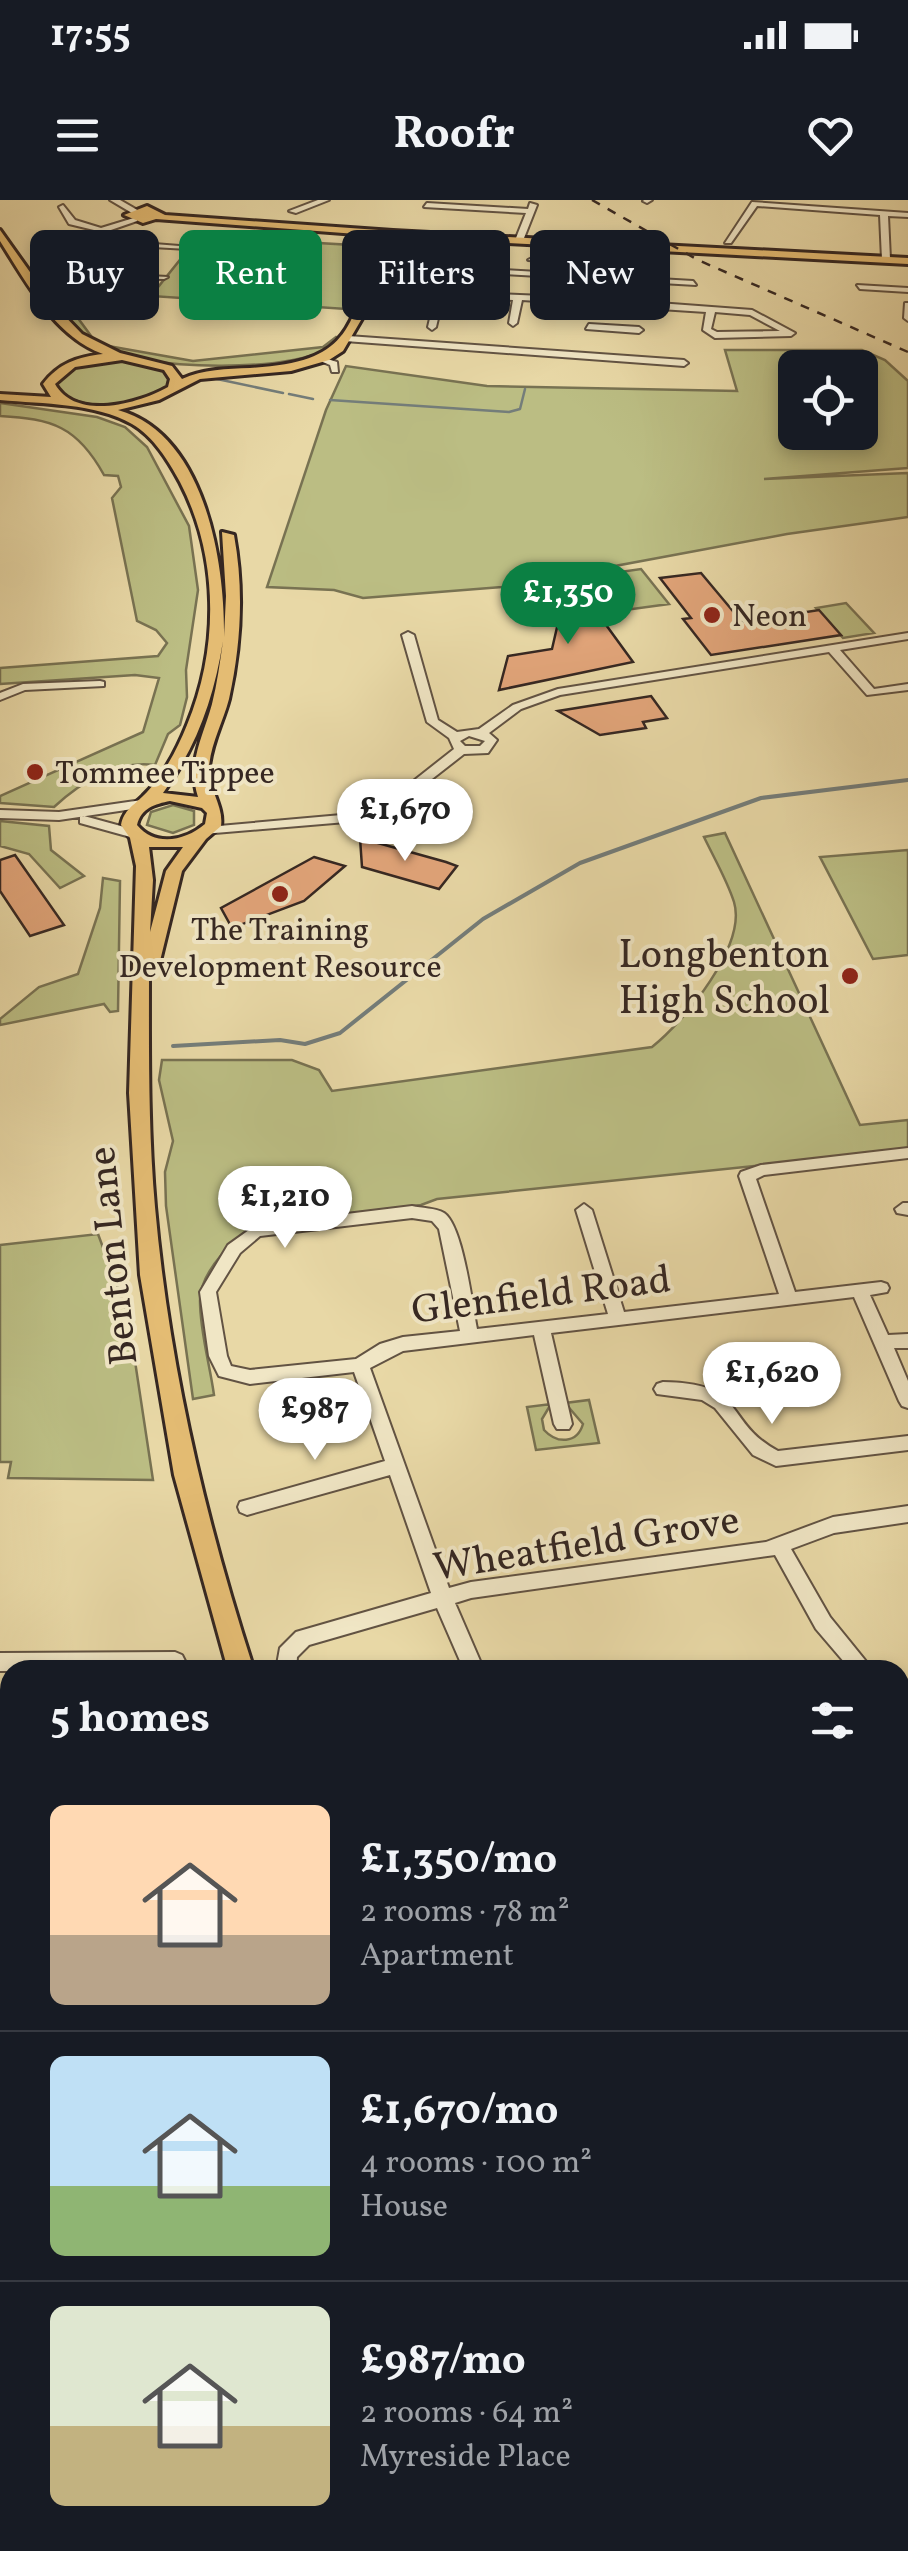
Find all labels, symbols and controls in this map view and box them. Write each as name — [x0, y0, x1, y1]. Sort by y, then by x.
text: 17:55 — [50, 9, 131, 62]
text: Roofr — [393, 104, 515, 167]
icon: menu — [50, 108, 105, 163]
icon: heart — [803, 108, 858, 163]
chip: Buy — [30, 230, 159, 320]
chip: Rent — [179, 230, 322, 320]
chip: Filters — [342, 230, 510, 320]
chip: New — [530, 230, 670, 320]
map controls — [778, 350, 878, 450]
button: locate — [778, 350, 878, 450]
pin: £1,350 — [487, 562, 649, 647]
text: £1,350 — [522, 572, 614, 616]
place label: Neon — [732, 596, 807, 640]
marker: Neon — [701, 604, 723, 626]
place label: Tommee Tippee — [55, 753, 275, 797]
marker: Tommee Tippee — [24, 761, 46, 783]
pin: £1,670 — [324, 779, 486, 864]
text: £1,670 — [359, 789, 451, 833]
marker: The Training Development Resource — [269, 883, 291, 905]
place label: The Training Development Resource — [118, 910, 442, 991]
place label: Longbenton High School — [618, 929, 830, 1031]
marker: Longbenton High School — [839, 965, 861, 987]
street label: Benton Lane — [76, 1143, 154, 1368]
pin: £1,210 — [204, 1166, 366, 1251]
text: £1,210 — [240, 1176, 330, 1220]
street label: Glenfield Road — [409, 1253, 674, 1341]
pin: £1,620 — [691, 1342, 853, 1427]
text: £1,620 — [725, 1352, 819, 1396]
pin: £987 — [256, 1378, 374, 1463]
text: £987 — [281, 1388, 349, 1432]
street label: Wheatfield Grove — [430, 1494, 744, 1598]
text: 5 homes — [50, 1691, 210, 1750]
icon: filters — [805, 1693, 860, 1748]
text: £1,350/mo — [360, 1832, 557, 1891]
icon: home — [130, 1845, 250, 1965]
text: 2 rooms · 78 m² — [360, 1891, 570, 1935]
text: Apartment — [360, 1935, 514, 1979]
text: £1,670/mo — [360, 2083, 558, 2142]
icon: home — [130, 2096, 250, 2216]
text: 4 rooms · 100 m² — [360, 2142, 592, 2186]
text: House — [360, 2186, 448, 2230]
text: £987/mo — [360, 2333, 526, 2392]
icon: home — [130, 2346, 250, 2466]
text: 2 rooms · 64 m² — [360, 2392, 573, 2436]
text: Myreside Place — [360, 2436, 571, 2480]

